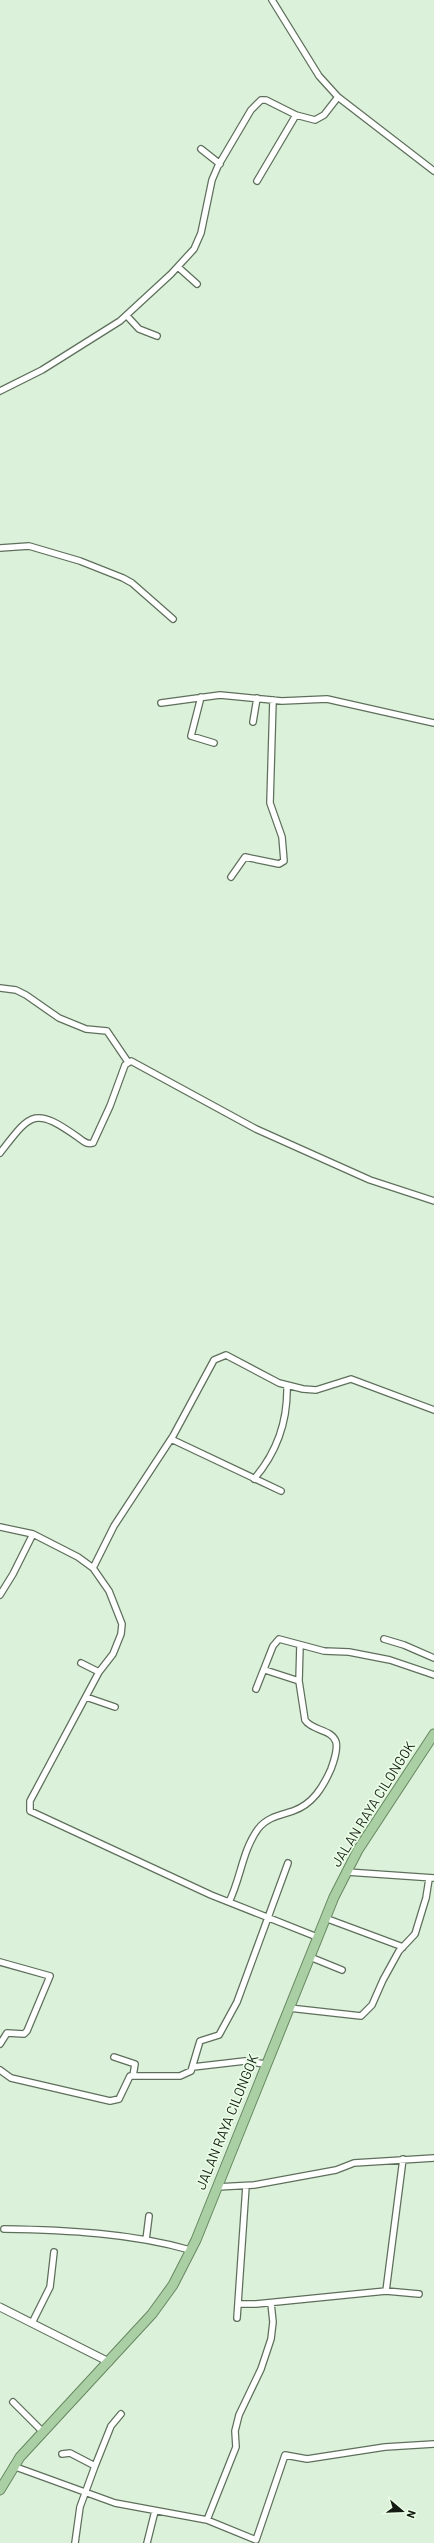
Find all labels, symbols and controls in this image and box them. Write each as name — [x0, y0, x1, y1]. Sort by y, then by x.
street label: JALAN RAYA CILONGOK — [327, 1738, 418, 1870]
street label: JALAN RAYA CILONGOK — [192, 2051, 262, 2192]
north arrow — [382, 2491, 422, 2531]
text: N — [405, 2509, 419, 2520]

